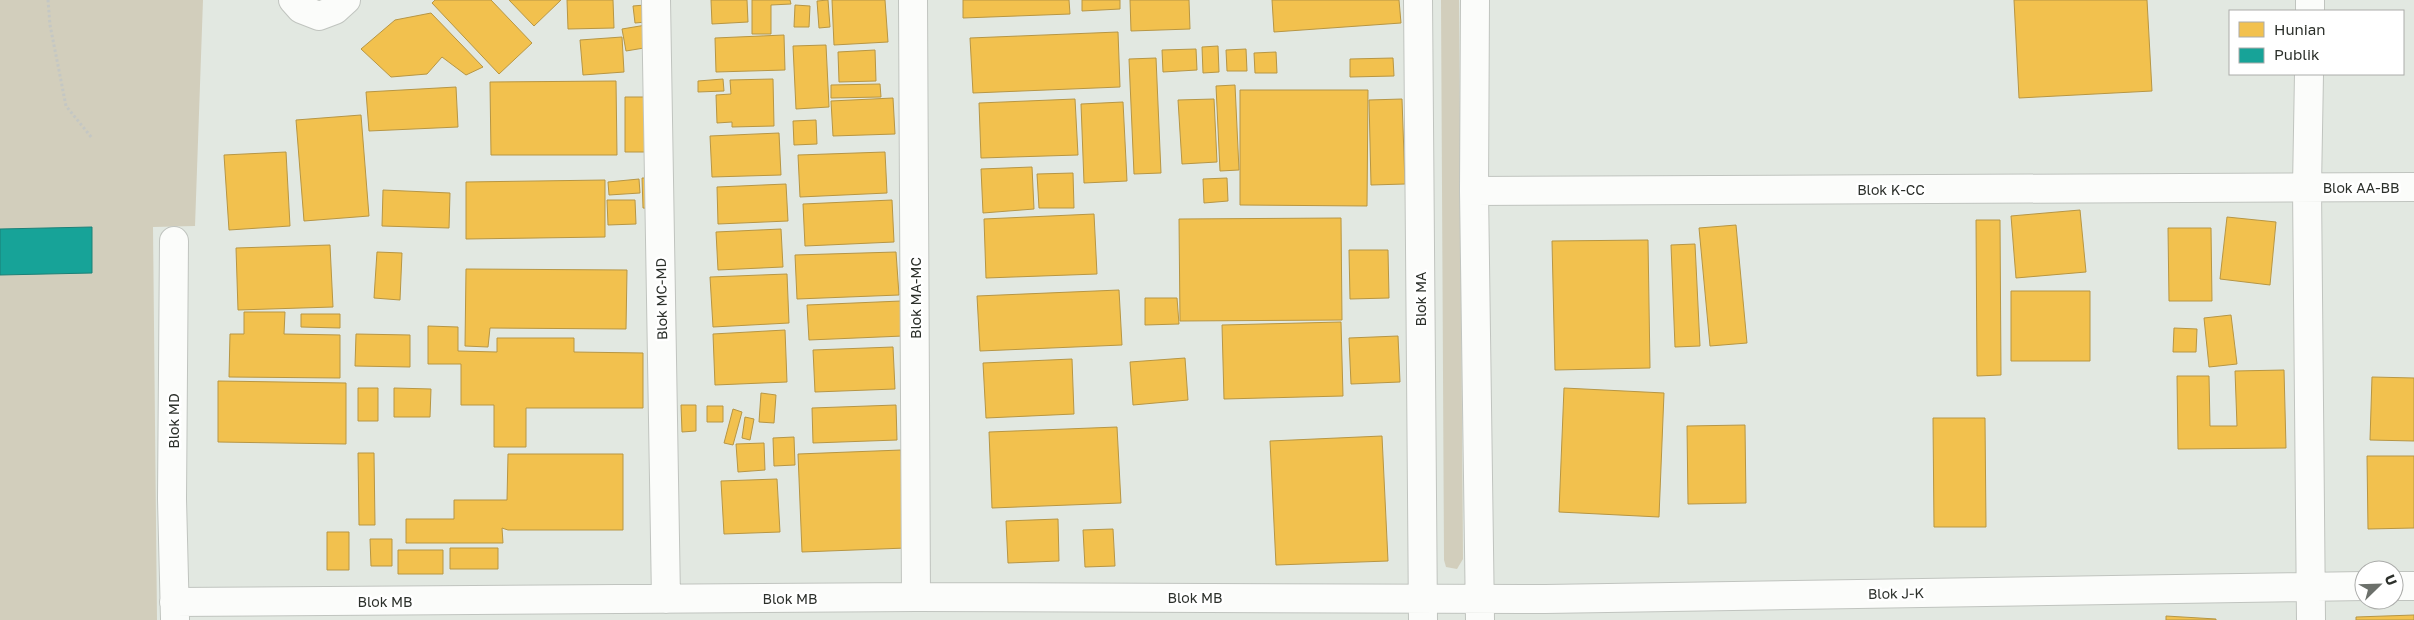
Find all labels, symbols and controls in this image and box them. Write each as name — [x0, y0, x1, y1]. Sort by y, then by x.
legend — [2229, 10, 2404, 75]
text: Hunian — [2274, 20, 2325, 38]
text: Publik — [2274, 45, 2320, 63]
street label: Blok AA-BB — [2323, 179, 2399, 196]
street label: Blok K-CC — [1857, 181, 1925, 198]
street label: Blok MA-MC — [907, 257, 924, 339]
street label: Blok MC-MD — [652, 258, 670, 340]
street label: Blok MA — [1412, 271, 1429, 326]
street label: Blok MD — [165, 393, 182, 449]
north arrow — [2354, 560, 2404, 610]
text: U — [2382, 572, 2401, 588]
street label: Blok J-K — [1868, 584, 1925, 602]
street label: Blok MB — [1168, 589, 1222, 606]
street label: Blok MB — [763, 590, 817, 607]
street label: Blok MB — [358, 593, 412, 610]

